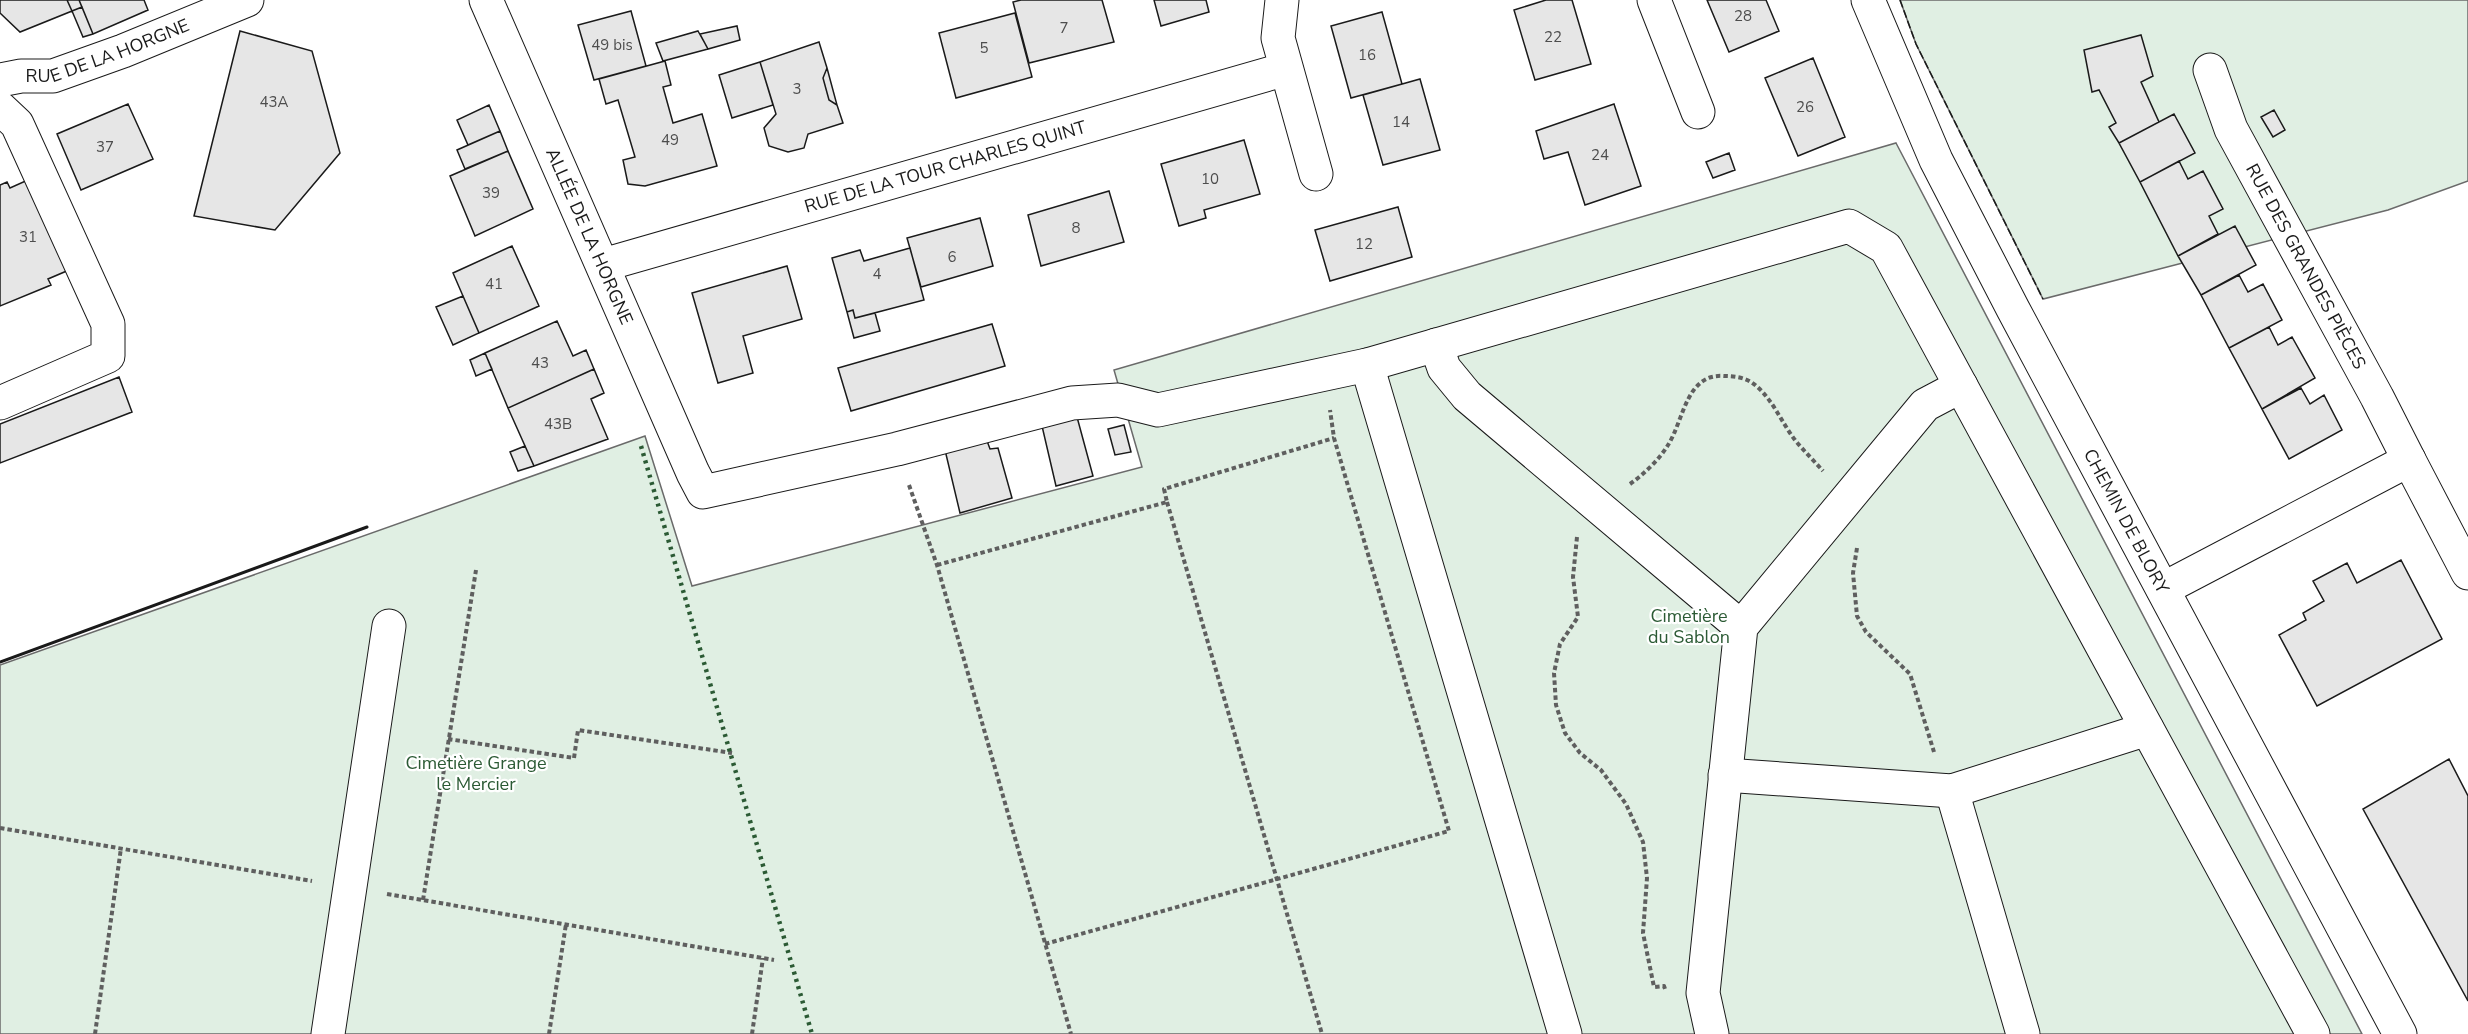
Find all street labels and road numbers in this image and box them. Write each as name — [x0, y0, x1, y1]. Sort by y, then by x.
street label: RUE DE LA HORGNE — [25, 13, 193, 88]
street label: RUE DE LA TOUR CHARLES QUINT — [801, 115, 1089, 219]
street label: ALLÉE DE LA HORGNE — [540, 144, 639, 328]
street label: RUE DES GRANDES PIÈCES — [2240, 159, 2371, 373]
street label: CHEMIN DE BLORY — [2078, 445, 2175, 598]

